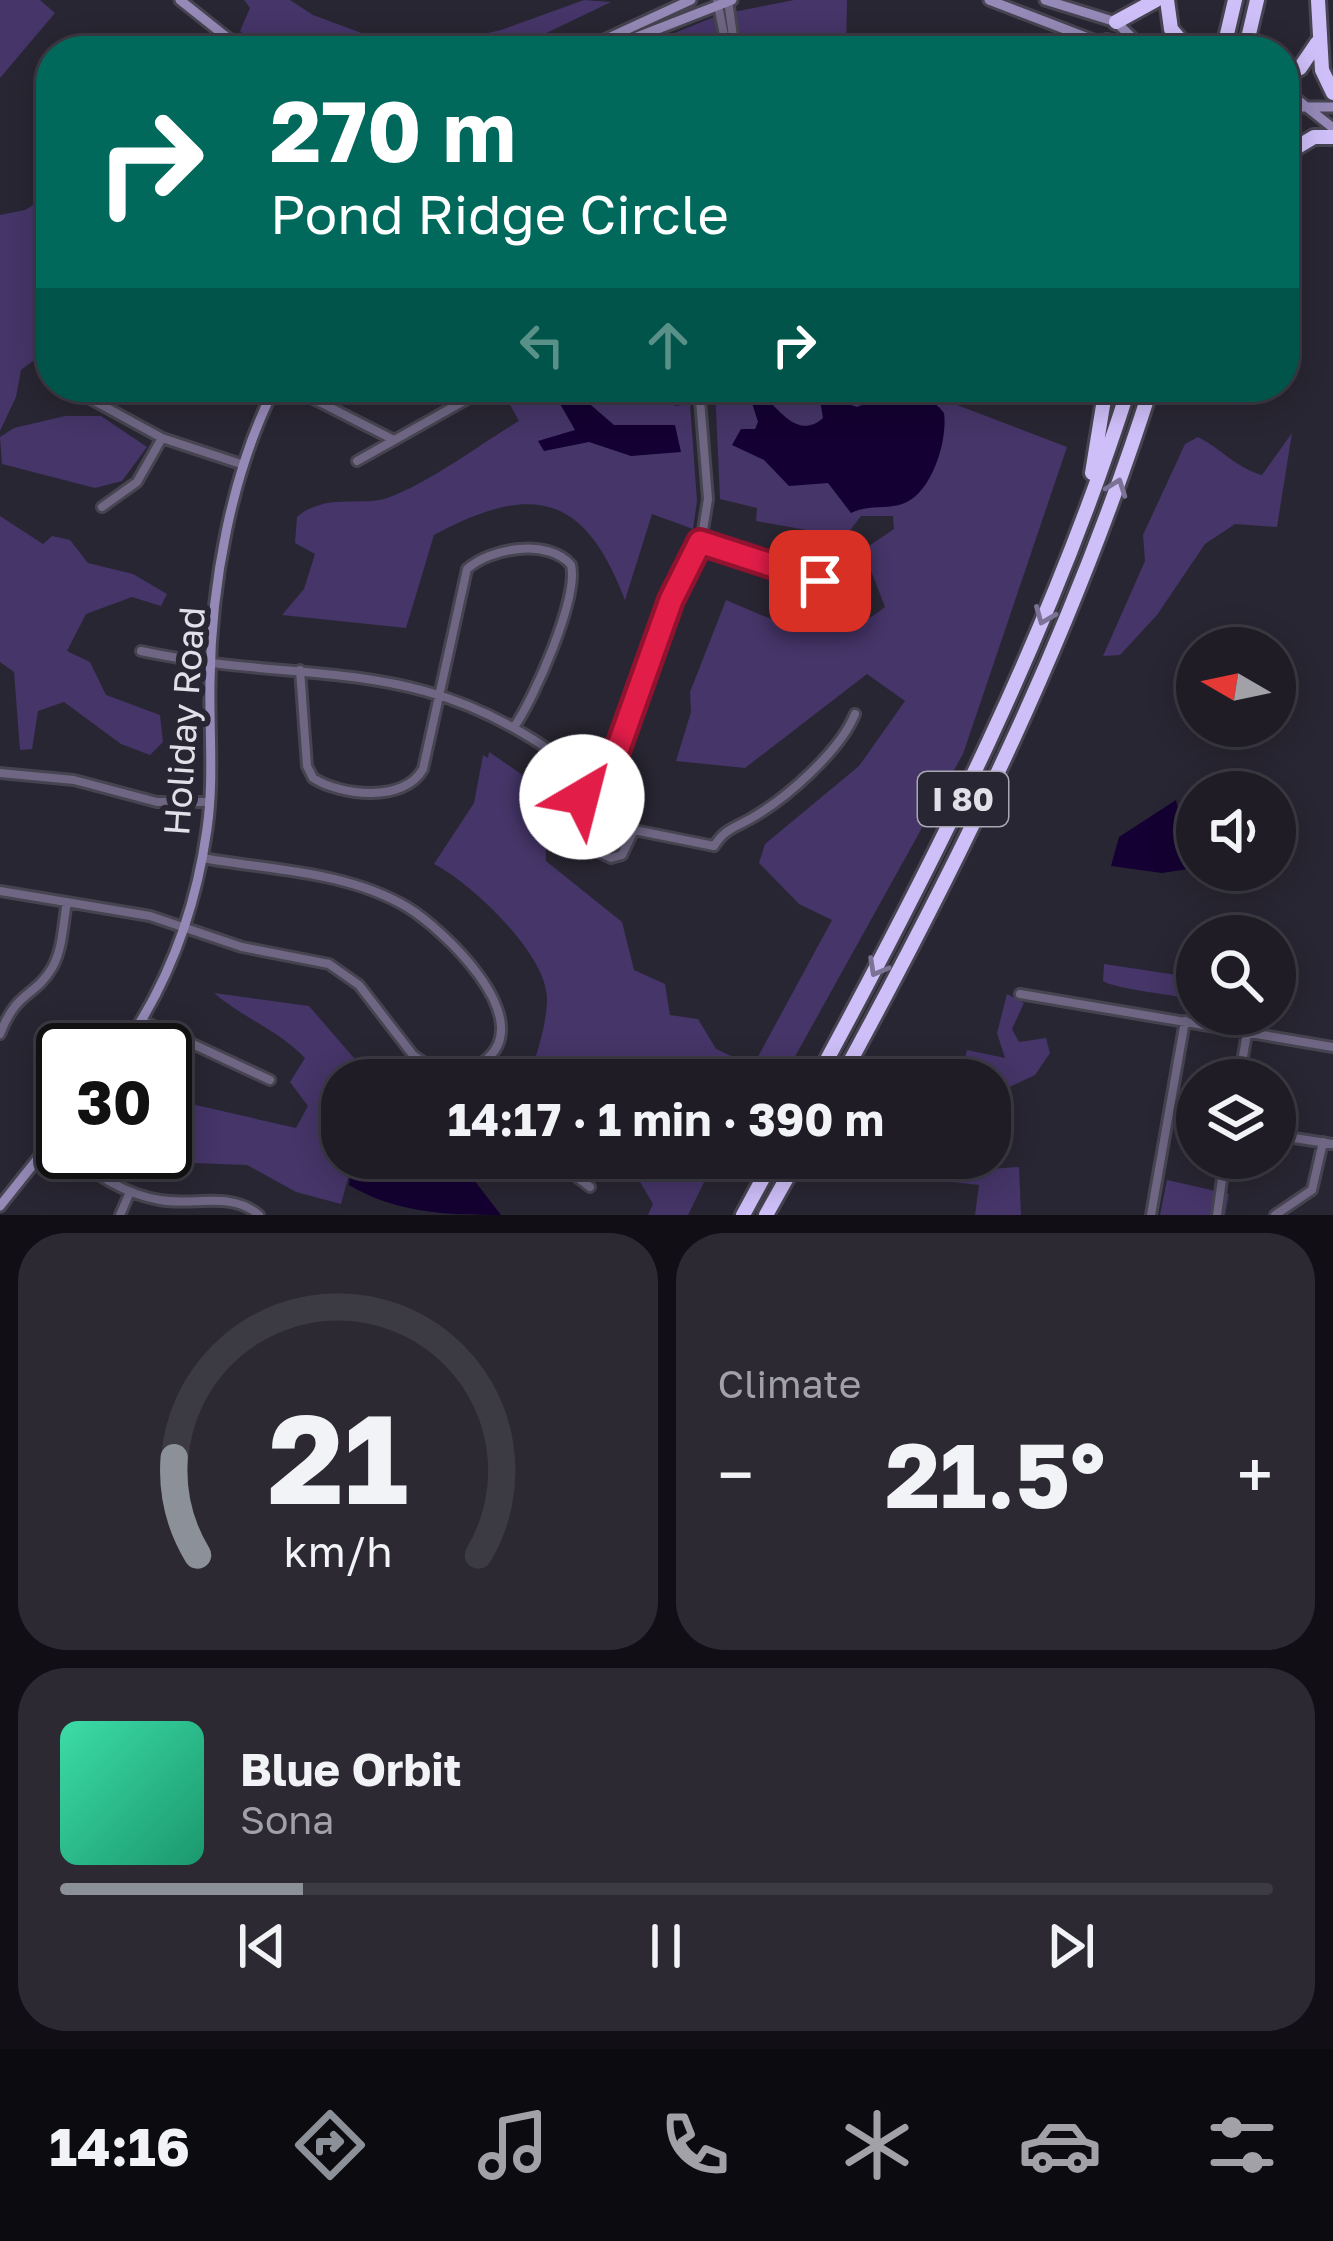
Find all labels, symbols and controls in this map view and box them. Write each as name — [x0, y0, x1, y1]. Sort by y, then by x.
text: 270 m — [270, 80, 516, 180]
icon: right — [72, 84, 228, 240]
text: Pond Ridge Circle — [270, 181, 729, 246]
icon: left — [509, 312, 575, 378]
icon: ahead — [635, 312, 701, 378]
icon: right — [761, 312, 827, 378]
one-way arrow — [1103, 477, 1127, 498]
pin — [769, 530, 871, 632]
icon: arrive — [787, 548, 853, 614]
one-way arrow — [1034, 604, 1058, 625]
street label: Holiday Road — [154, 605, 213, 837]
north arrow — [1176, 627, 1296, 747]
map controls — [1176, 627, 1296, 1179]
position arrow — [519, 734, 645, 860]
button: sound — [1176, 771, 1296, 891]
road number: I 80 — [918, 772, 1008, 826]
button: search — [1176, 915, 1296, 1035]
one-way arrow — [868, 956, 891, 977]
speed limit sign: 30 — [36, 1023, 192, 1179]
button: layers — [1176, 1059, 1296, 1179]
text: 14:17 · 1 min · 390 m — [448, 1092, 884, 1146]
text: Climate — [718, 1360, 861, 1407]
text: 21 — [268, 1382, 408, 1531]
text: 21.5° — [885, 1420, 1105, 1528]
text: − — [718, 1434, 754, 1514]
text: + — [1237, 1434, 1273, 1514]
text: km/h — [283, 1524, 392, 1575]
text: Blue Orbit — [240, 1742, 462, 1796]
text: Sona — [240, 1796, 334, 1843]
icon: previous — [229, 1913, 295, 1979]
icon: pause — [633, 1913, 699, 1979]
icon: next — [1038, 1913, 1104, 1979]
icon: directions — [288, 2103, 372, 2187]
icon: music — [471, 2103, 555, 2187]
icon: phone — [653, 2103, 737, 2187]
icon: climate — [835, 2103, 919, 2187]
icon: car — [1018, 2103, 1102, 2187]
icon: filters — [1200, 2103, 1284, 2187]
text: 14:16 — [49, 2113, 190, 2178]

